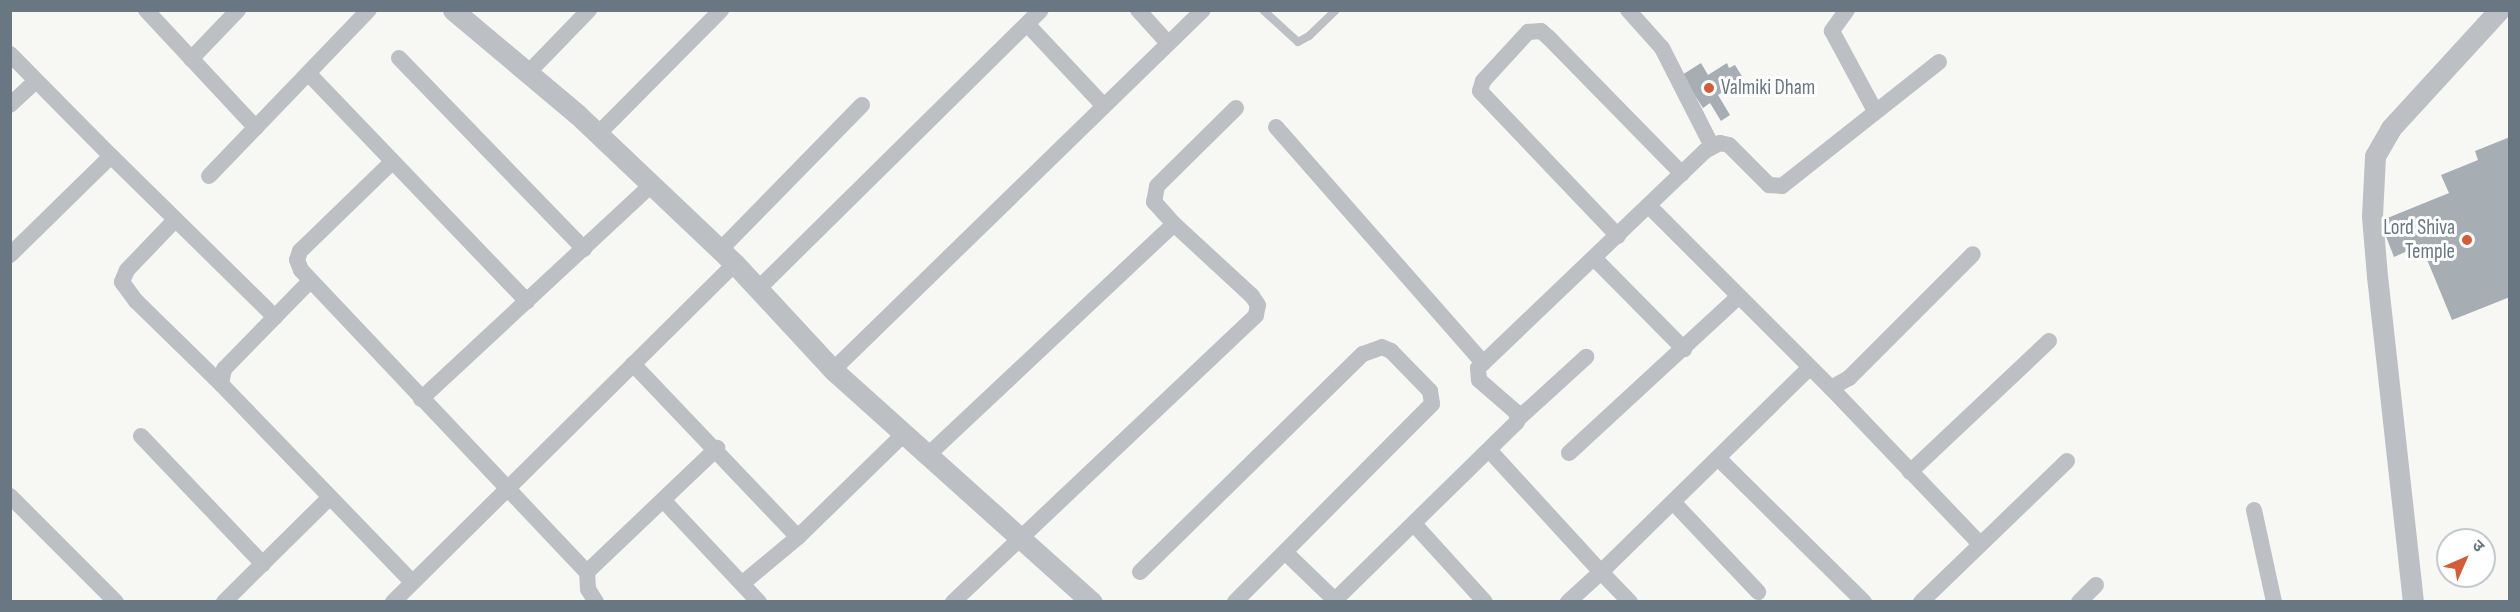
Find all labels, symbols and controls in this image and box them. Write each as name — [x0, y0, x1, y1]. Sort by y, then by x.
place label: Valmiki Dham — [1721, 75, 1815, 101]
marker: Valmiki Dham — [1702, 81, 1716, 95]
place label: Lord Shiva Temple — [2383, 215, 2455, 265]
marker: Lord Shiva Temple — [2460, 233, 2474, 247]
north arrow — [2436, 528, 2496, 588]
text: उ — [2468, 536, 2488, 556]

